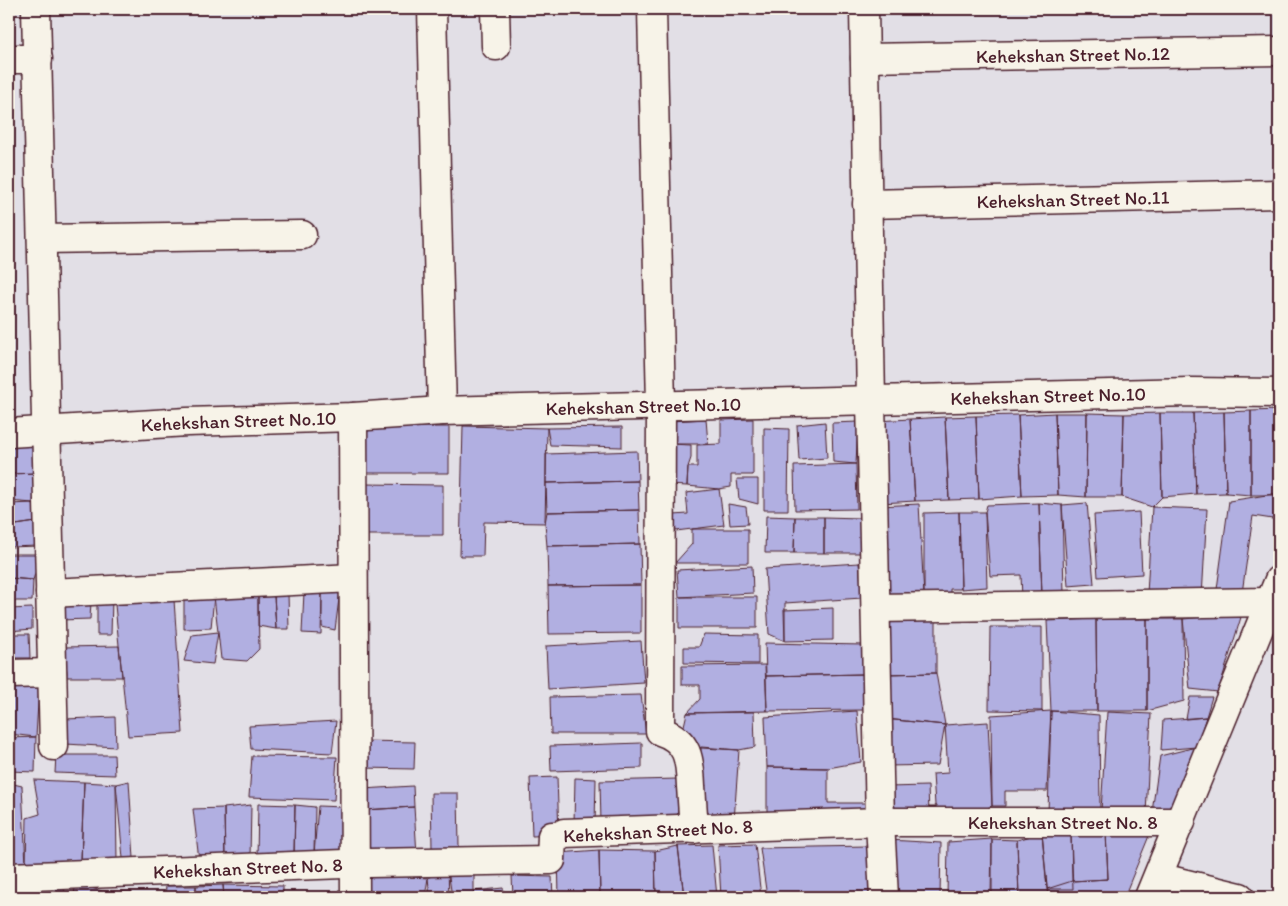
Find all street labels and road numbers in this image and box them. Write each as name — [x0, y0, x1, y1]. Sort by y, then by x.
street label: Kehekshan Street No.12 — [976, 41, 1170, 68]
street label: Kehekshan Street No.11 — [976, 185, 1170, 213]
street label: Kehekshan Street No.10 — [950, 382, 1146, 410]
street label: Kehekshan Street No.10 — [545, 392, 741, 420]
street label: Kehekshan Street No.10 — [140, 406, 337, 436]
street label: Kehekshan Street No. 8 — [968, 811, 1158, 834]
street label: Kehekshan Street No. 8 — [563, 815, 753, 847]
street label: Kehekshan Street No. 8 — [152, 853, 343, 883]

